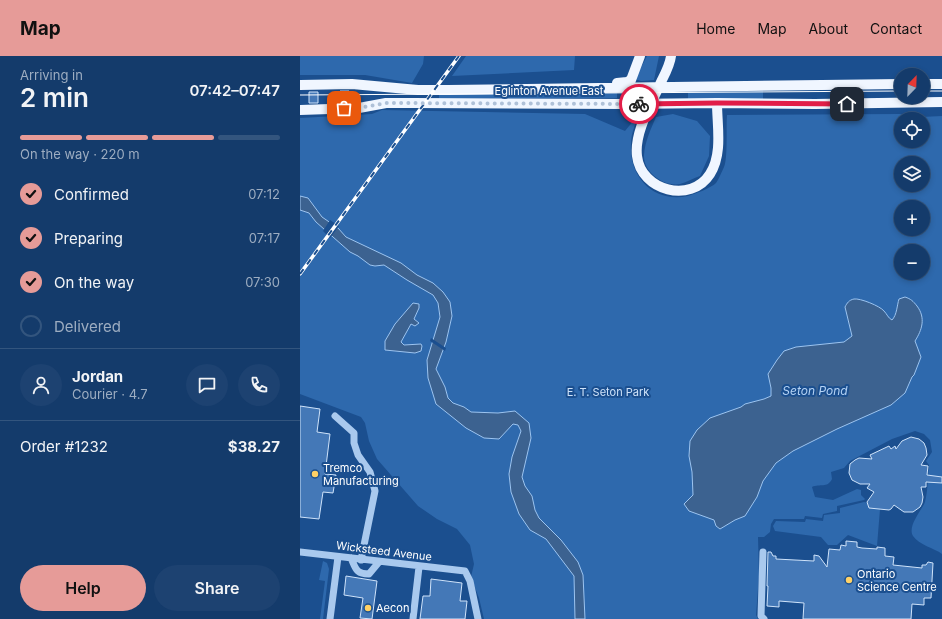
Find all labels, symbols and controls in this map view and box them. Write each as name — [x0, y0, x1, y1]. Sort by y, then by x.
text: Map — [20, 17, 61, 40]
text: Home — [696, 20, 735, 37]
text: Map — [757, 20, 787, 37]
text: About — [809, 20, 848, 37]
text: Contact — [870, 20, 922, 37]
text: Arriving in — [20, 67, 83, 83]
north arrow — [894, 68, 930, 104]
map controls — [894, 68, 930, 280]
text: 07:42–07:47 — [189, 81, 280, 100]
text: 2 min — [20, 82, 89, 113]
street label: Eglinton Avenue East — [495, 84, 604, 98]
courier — [619, 84, 659, 124]
pin — [830, 87, 864, 121]
pin — [327, 91, 361, 125]
icon: bike — [628, 93, 650, 115]
icon: home — [836, 93, 858, 115]
icon: bag — [333, 97, 355, 119]
button: locate — [894, 112, 930, 148]
text: On the way · 220 m — [20, 146, 140, 162]
button: layers — [894, 156, 930, 192]
icon: check — [20, 183, 42, 205]
text: Confirmed — [54, 185, 129, 204]
text: 07:12 — [248, 186, 280, 202]
button: + — [894, 200, 930, 236]
icon: check — [20, 227, 42, 249]
text: Preparing — [54, 229, 123, 248]
text: 07:17 — [249, 230, 280, 246]
button: − — [894, 244, 930, 280]
icon: check — [20, 271, 42, 293]
text: On the way — [54, 273, 134, 292]
text: 07:30 — [245, 274, 280, 290]
text: Delivered — [54, 317, 121, 336]
button: person — [20, 364, 62, 406]
button: chat — [186, 364, 228, 406]
button: phone — [238, 364, 280, 406]
text: Jordan — [72, 367, 123, 386]
water label: Seton Pond — [782, 383, 848, 398]
park label: E. T. Seton Park — [567, 385, 649, 399]
text: Courier · 4.7 — [72, 386, 148, 402]
text: Order #1232 — [20, 437, 108, 456]
text: $38.27 — [228, 437, 280, 456]
place label: Tremco Manufacturing — [323, 461, 399, 488]
marker: Tremco Manufacturing — [310, 469, 320, 479]
street label: Wicksteed Avenue — [335, 538, 433, 564]
button: Help — [20, 565, 146, 611]
button: Share — [154, 565, 280, 611]
place label: Ontario Science Centre — [857, 567, 937, 594]
marker: Ontario Science Centre — [844, 575, 854, 585]
place label: Aecon — [376, 601, 409, 615]
marker: Aecon — [363, 603, 373, 613]

